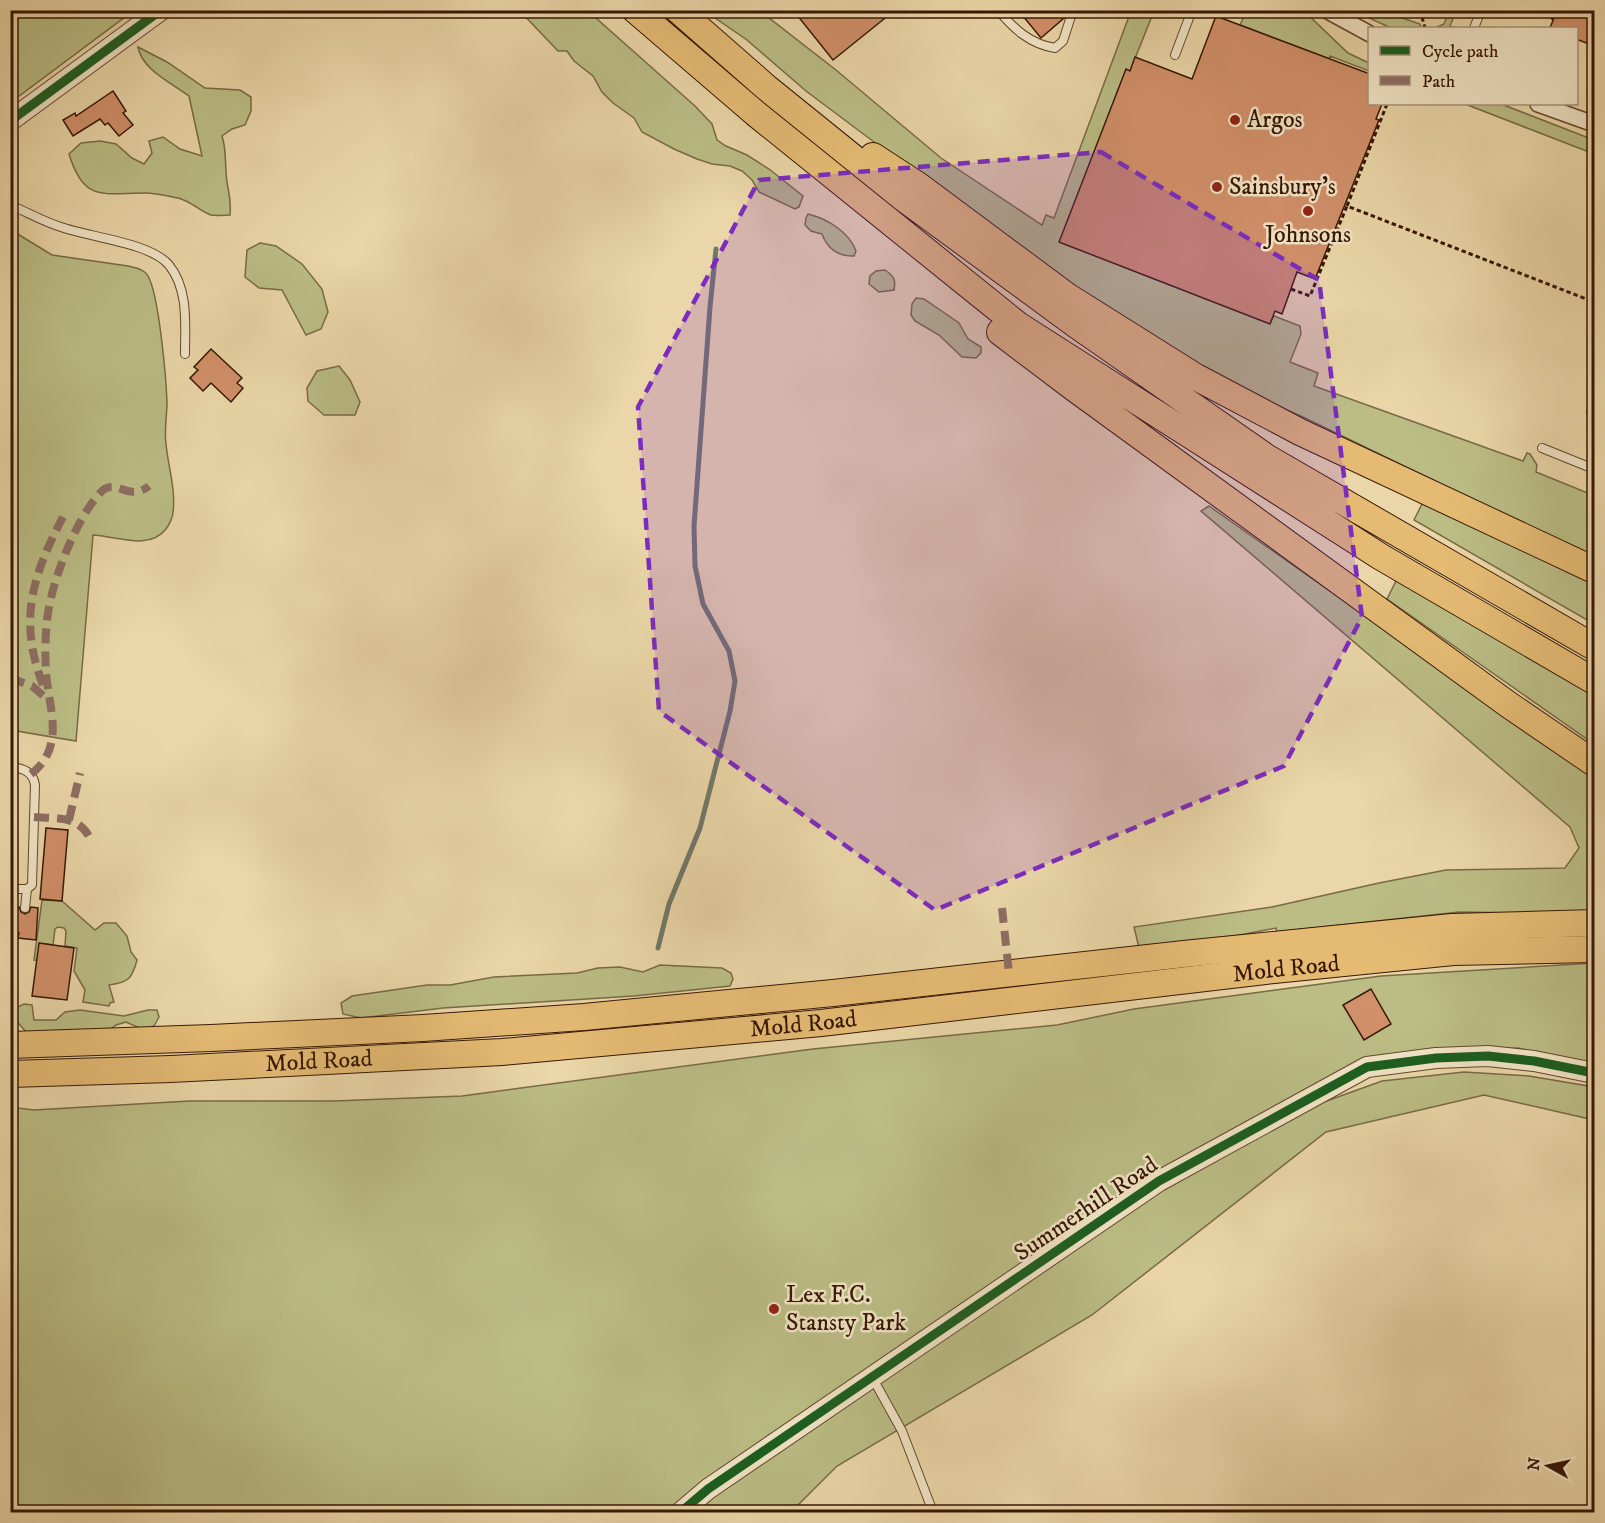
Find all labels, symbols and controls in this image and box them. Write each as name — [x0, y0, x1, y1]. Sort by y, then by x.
legend — [1368, 27, 1578, 105]
text: Cycle path — [1422, 41, 1499, 63]
text: Path — [1422, 71, 1456, 93]
place label: Argos — [1247, 105, 1303, 135]
marker: Argos — [1228, 113, 1242, 127]
place label: Sainsbury's — [1229, 172, 1336, 202]
marker: Sainsbury's — [1210, 180, 1224, 194]
marker: Johnsons — [1301, 204, 1315, 218]
place label: Johnsons — [1263, 220, 1351, 250]
street label: Mold Road — [1231, 949, 1341, 990]
street label: Mold Road — [748, 1004, 858, 1044]
street label: Mold Road — [264, 1044, 373, 1079]
street label: Summerhill Road — [1008, 1150, 1164, 1268]
place label: Lex F.C. Stansty Park — [786, 1280, 906, 1338]
marker: Lex F.C. Stansty Park — [767, 1302, 781, 1316]
north arrow — [1518, 1436, 1578, 1496]
text: N — [1523, 1456, 1545, 1472]

